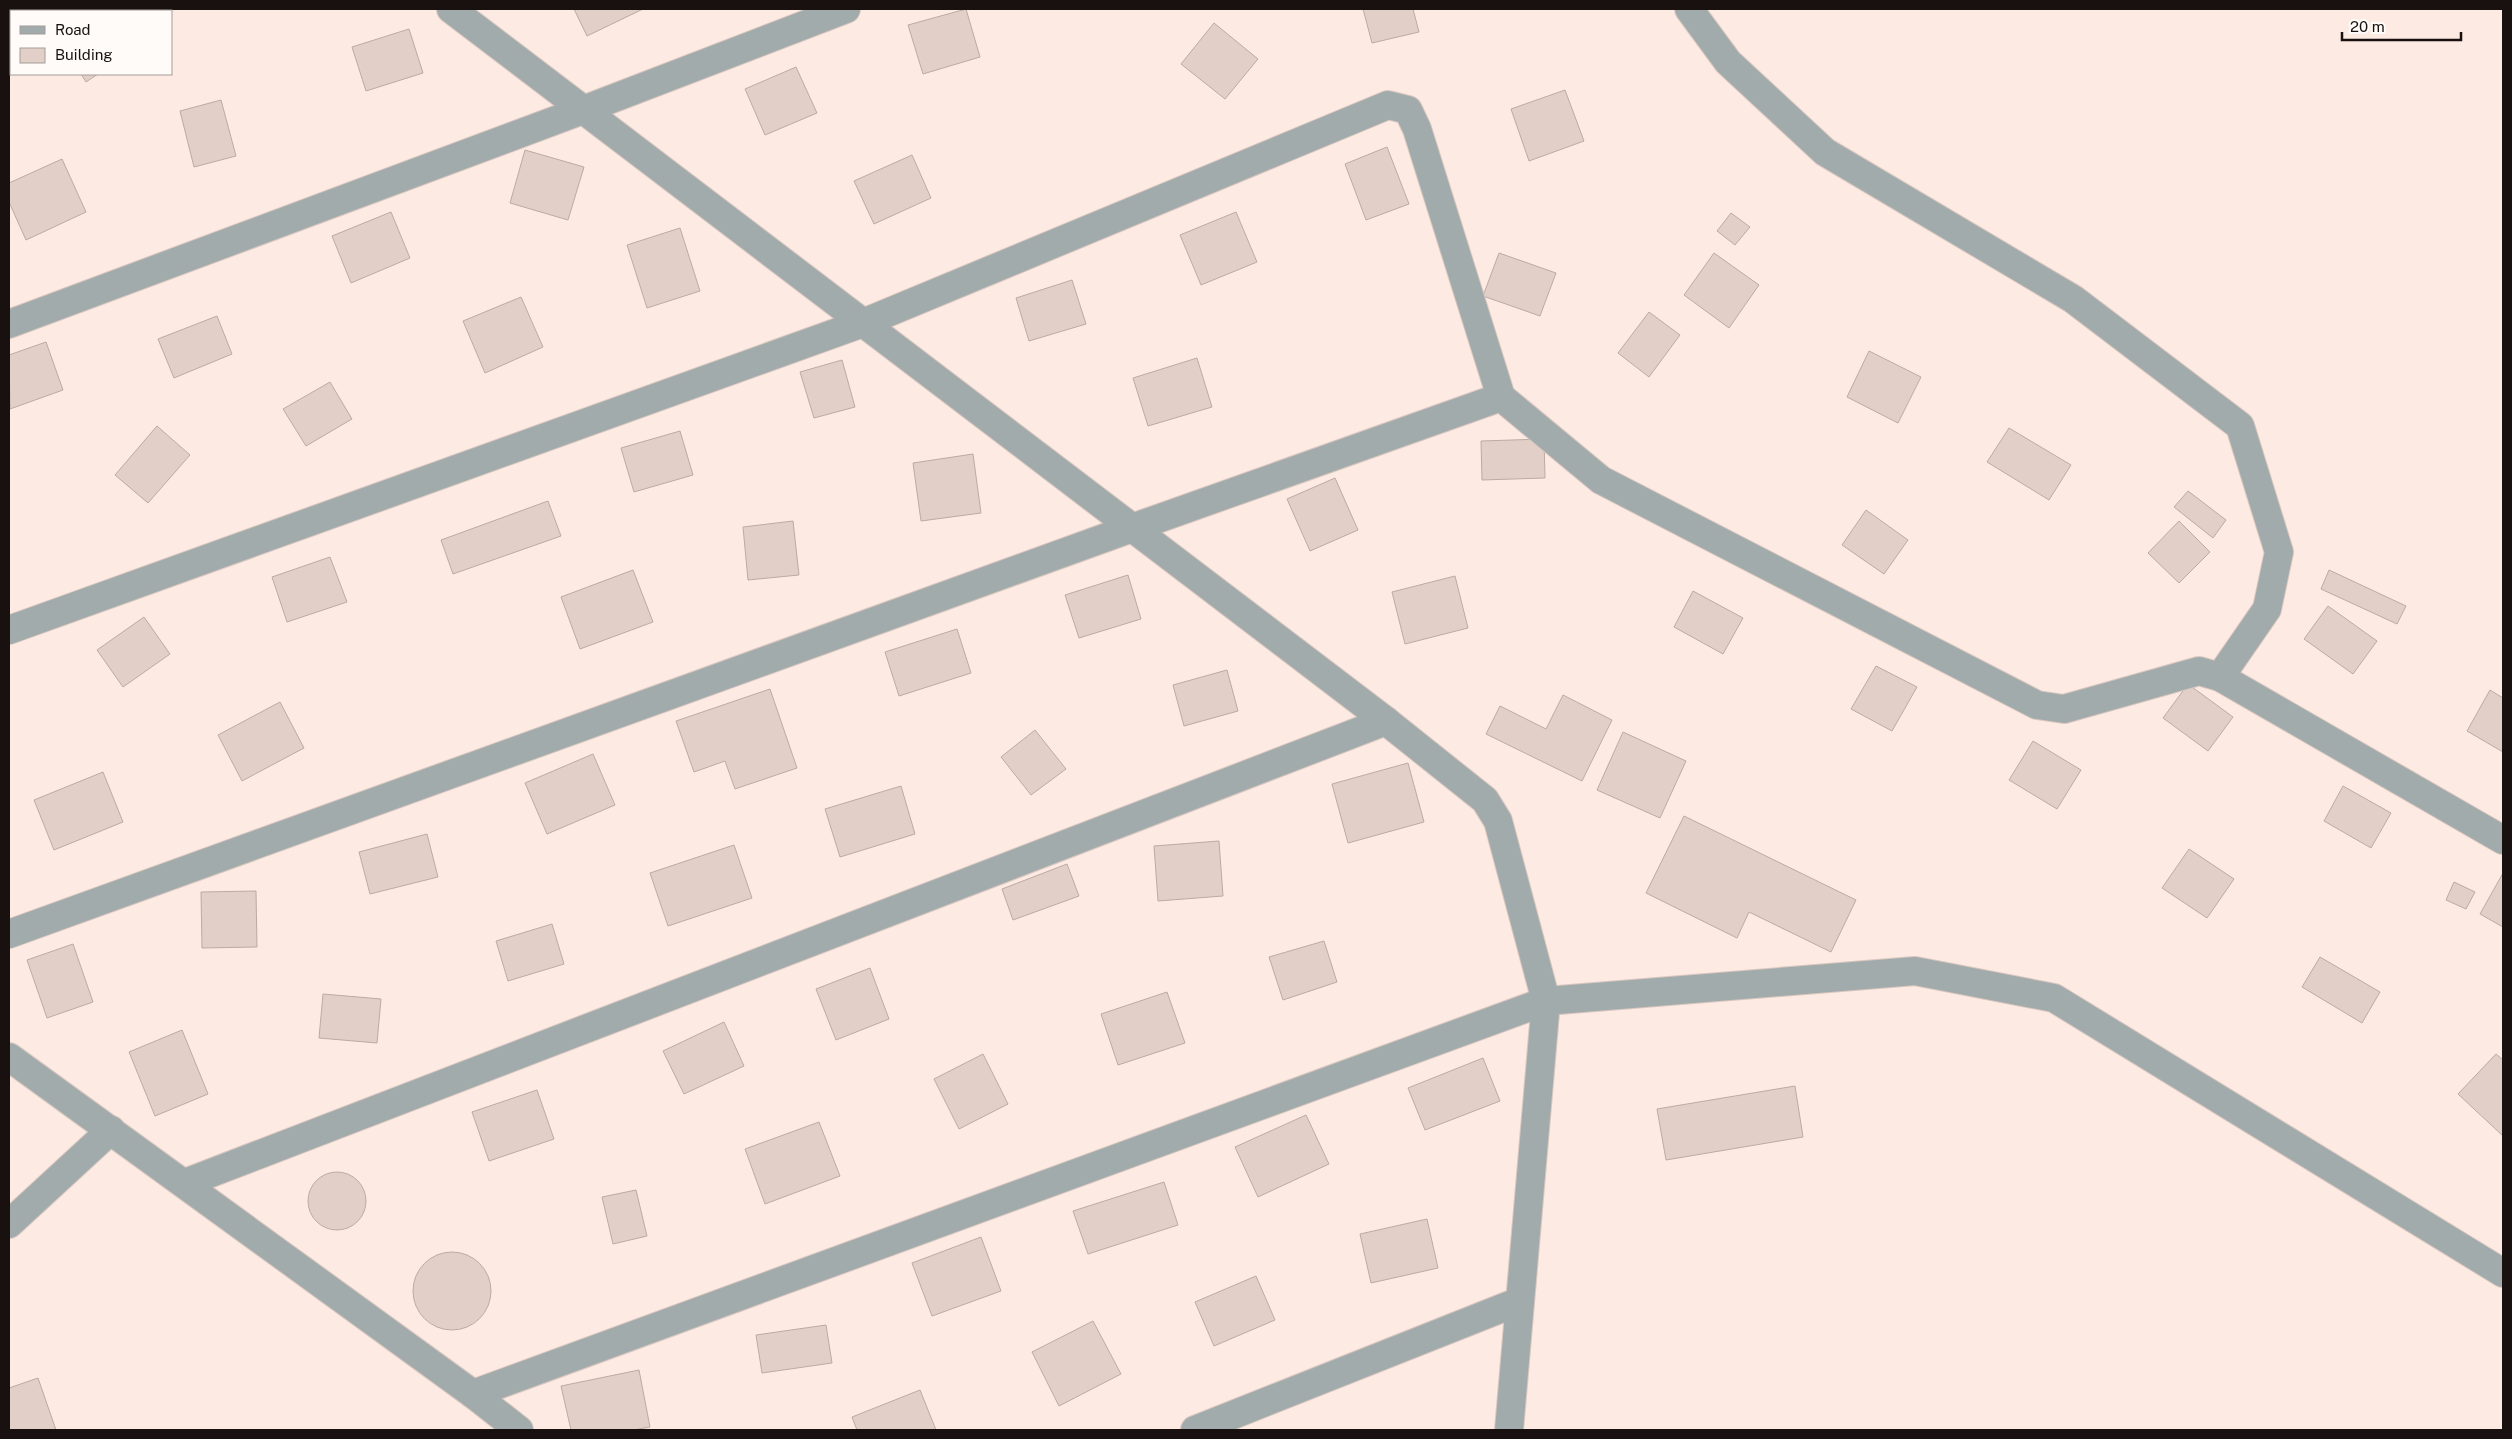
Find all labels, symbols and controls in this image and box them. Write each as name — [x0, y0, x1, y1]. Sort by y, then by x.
legend — [10, 10, 172, 75]
scale bar — [2342, 10, 2461, 42]
text: 20 m — [2350, 18, 2385, 35]
text: Road — [55, 21, 91, 38]
text: Building — [55, 46, 113, 63]

